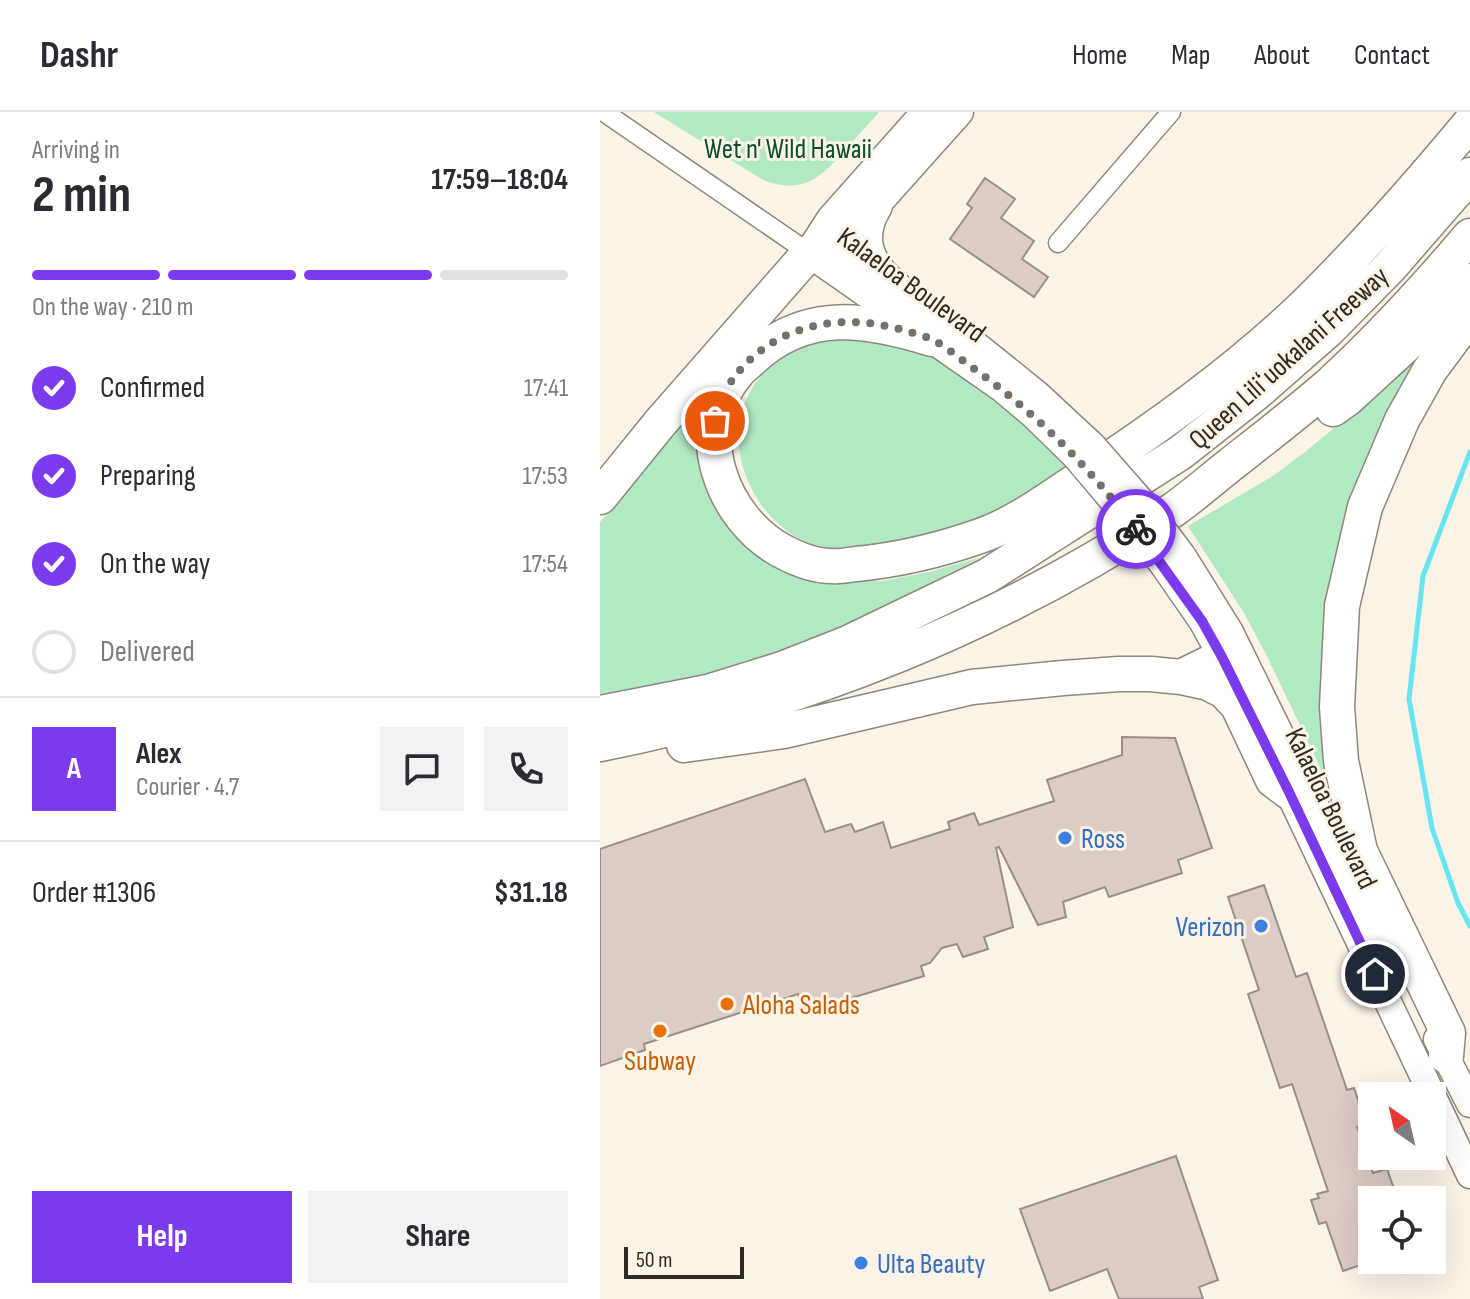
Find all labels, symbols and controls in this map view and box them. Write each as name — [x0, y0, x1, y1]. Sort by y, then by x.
text: Dashr — [40, 33, 118, 78]
text: Home — [1072, 39, 1127, 72]
text: Map — [1171, 39, 1210, 72]
text: About — [1254, 39, 1310, 72]
text: Contact — [1354, 39, 1430, 72]
park label: Wet n' Wild Hawaii — [704, 133, 872, 166]
text: Arriving in — [32, 135, 120, 166]
text: 17:59–18:04 — [431, 162, 568, 198]
text: 2 min — [32, 164, 131, 227]
street label: Kalaeloa Boulevard — [831, 220, 992, 350]
street label: Queen Liliʻuokalani Freeway — [1182, 260, 1396, 456]
text: On the way · 210 m — [32, 292, 193, 323]
icon: check — [32, 366, 76, 410]
text: Confirmed — [100, 370, 205, 406]
text: 17:41 — [524, 373, 568, 404]
pin — [681, 387, 749, 455]
icon: bag — [693, 399, 737, 443]
icon: check — [32, 454, 76, 498]
text: Preparing — [100, 458, 196, 494]
text: 17:53 — [522, 461, 568, 492]
courier — [1096, 489, 1176, 569]
icon: bike — [1114, 507, 1158, 551]
icon: check — [32, 542, 76, 586]
text: On the way — [100, 546, 210, 582]
text: 17:54 — [522, 549, 568, 580]
text: Delivered — [100, 634, 195, 670]
street label: Kalaeloa Boulevard — [1277, 723, 1384, 895]
button: chat — [380, 727, 464, 811]
button: phone — [484, 727, 568, 811]
text: Alex — [136, 736, 182, 772]
text: A — [67, 751, 81, 787]
text: Courier · 4.7 — [136, 772, 239, 803]
place label: Ross — [1081, 823, 1125, 856]
marker: Ross — [1056, 829, 1074, 847]
text: Order #1306 — [32, 875, 156, 911]
text: $31.18 — [494, 875, 568, 911]
place label: Verizon — [1176, 911, 1245, 944]
marker: Verizon — [1252, 917, 1270, 935]
pin — [1341, 940, 1409, 1008]
icon: home — [1353, 952, 1397, 996]
place label: Aloha Salads — [742, 989, 860, 1022]
marker: Aloha Salads — [718, 995, 736, 1013]
marker: Subway — [651, 1022, 669, 1040]
place label: Subway — [624, 1045, 696, 1078]
north arrow — [1358, 1082, 1446, 1170]
map controls — [1358, 1082, 1446, 1274]
button: locate — [1358, 1186, 1446, 1274]
button: Help — [32, 1191, 292, 1283]
button: Share — [308, 1191, 568, 1283]
scale bar — [624, 1243, 744, 1279]
text: 50 m — [636, 1247, 672, 1274]
place label: Ulta Beauty — [877, 1248, 985, 1281]
marker: Ulta Beauty — [852, 1254, 870, 1272]

